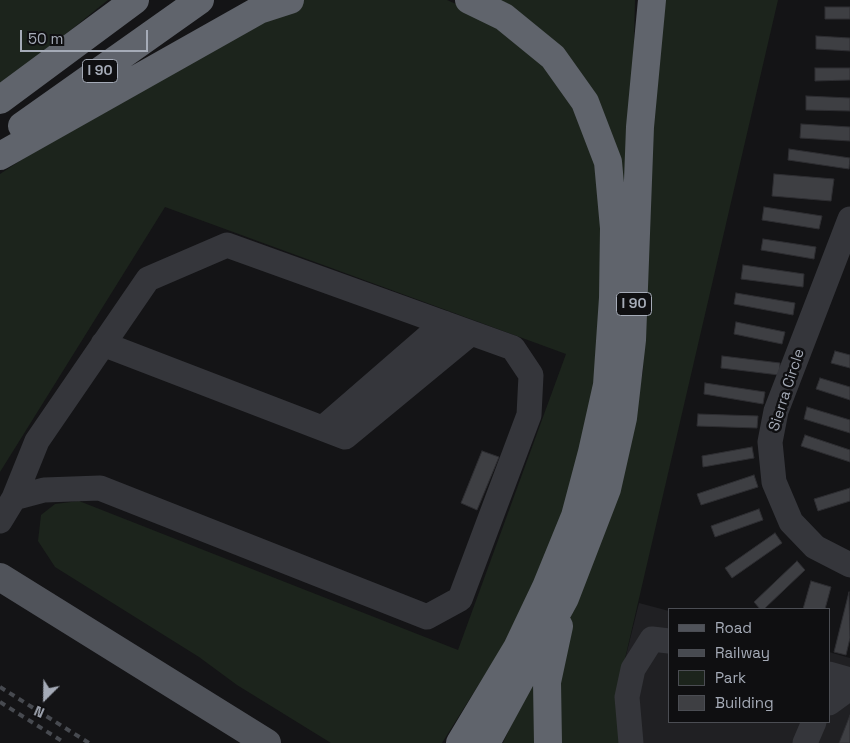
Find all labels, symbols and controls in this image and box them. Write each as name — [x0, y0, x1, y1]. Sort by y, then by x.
scale bar — [22, 20, 150, 52]
text: 50 m — [28, 29, 63, 48]
road number: I 90 — [82, 59, 118, 82]
road number: I 90 — [616, 292, 652, 316]
street label: Sierra Circle — [765, 347, 809, 433]
legend — [668, 608, 830, 723]
text: Road — [715, 618, 752, 637]
text: Railway — [715, 643, 770, 662]
text: Park — [715, 668, 746, 687]
north arrow — [20, 673, 70, 723]
text: Building — [715, 693, 774, 712]
text: N — [31, 702, 47, 722]

